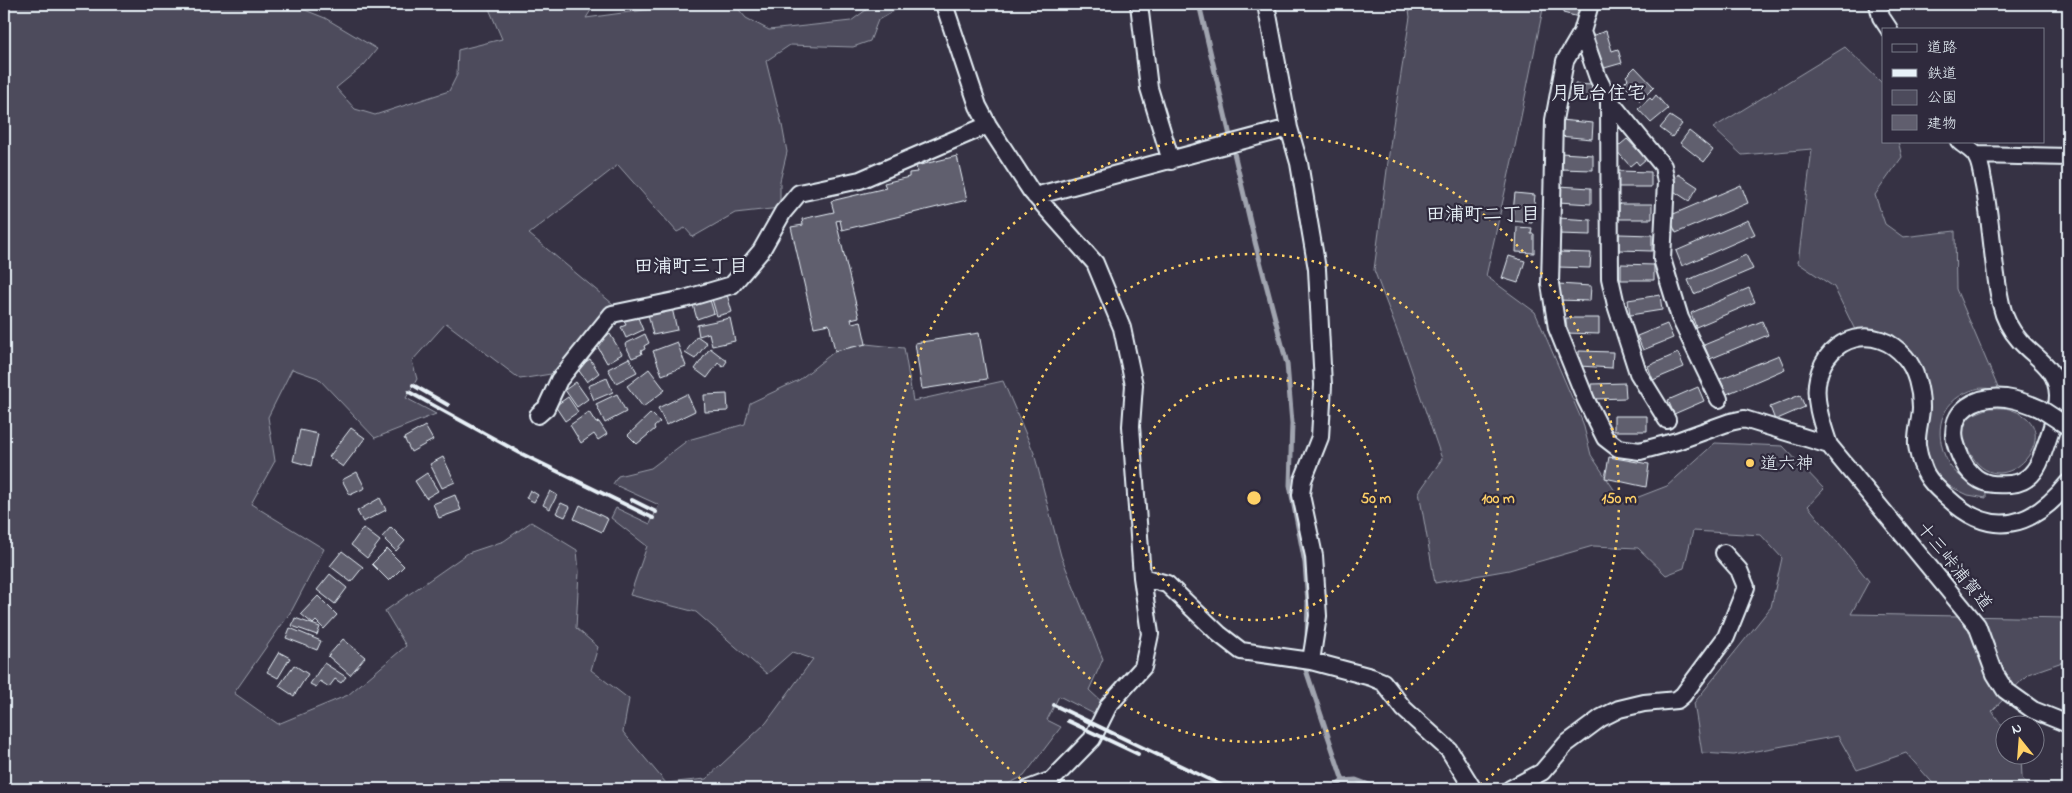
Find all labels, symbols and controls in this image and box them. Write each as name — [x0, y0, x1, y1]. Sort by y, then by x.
legend — [1882, 28, 2044, 142]
text: 道路 — [1927, 37, 1957, 59]
text: 鉄道 — [1927, 63, 1957, 85]
district label: 月見台住宅 — [1550, 81, 1646, 108]
text: 公園 — [1927, 87, 1957, 109]
text: 建物 — [1927, 113, 1957, 135]
district label: 田浦町二丁目 — [1426, 202, 1540, 229]
district label: 田浦町三丁目 — [634, 254, 748, 281]
place label: 道六神 — [1760, 452, 1814, 478]
marker: 道六神 — [1744, 457, 1756, 469]
text: 50 m — [1361, 488, 1392, 510]
text: 100 m — [1481, 488, 1515, 510]
text: 150 m — [1601, 488, 1637, 510]
centre of rings — [1245, 489, 1263, 507]
street label: 十三峠浦賀道 — [1909, 517, 1998, 617]
north arrow — [1994, 716, 2044, 766]
text: N — [2009, 718, 2024, 740]

